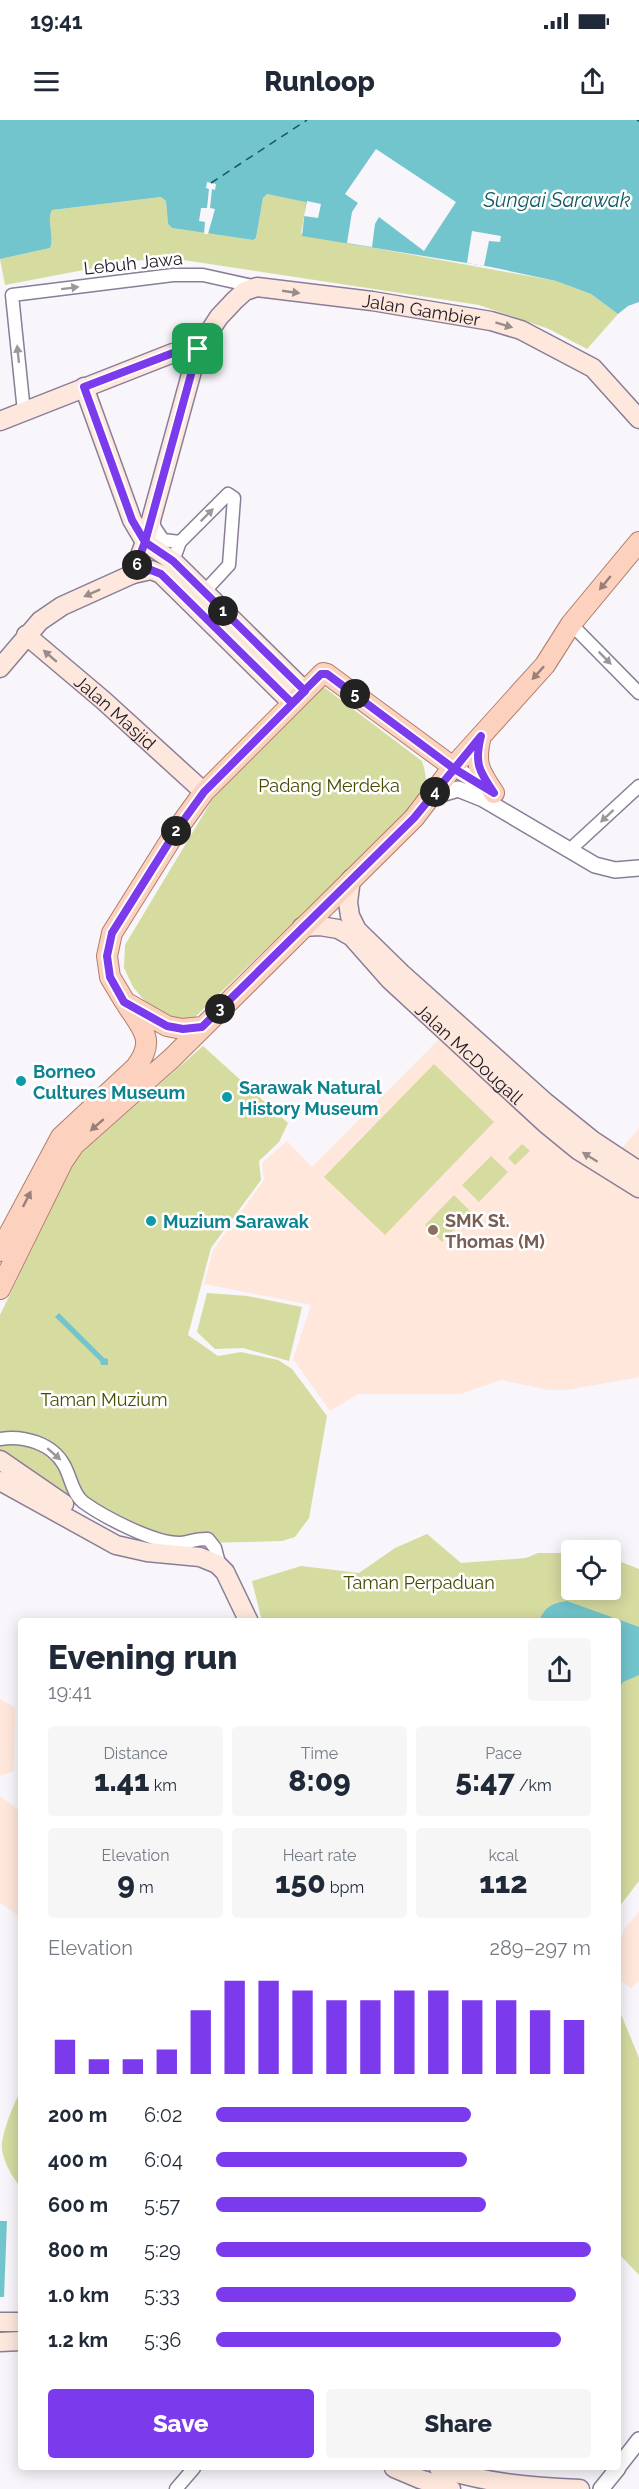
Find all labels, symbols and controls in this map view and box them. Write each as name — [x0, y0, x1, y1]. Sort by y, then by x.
text: 19:41 — [30, 8, 83, 34]
icon: menu — [30, 65, 63, 98]
icon: share — [576, 65, 609, 98]
text: Runloop — [264, 66, 375, 97]
water label: Sungai Sarawak — [482, 188, 631, 212]
street label: Lebuh Jawa — [82, 247, 184, 279]
one-way arrow — [61, 283, 80, 292]
one-way arrow — [281, 287, 300, 296]
street label: Jalan Gambier — [361, 289, 482, 330]
one-way arrow — [495, 320, 513, 330]
pin — [172, 323, 223, 374]
icon: arrive — [181, 332, 214, 365]
one-way arrow — [13, 344, 23, 363]
one-way arrow — [200, 508, 214, 522]
pin: 6 — [122, 550, 152, 580]
text: 6 — [132, 555, 142, 574]
one-way arrow — [598, 575, 611, 591]
one-way arrow — [84, 588, 101, 597]
pin: 1 — [208, 596, 238, 626]
text: 1 — [219, 601, 227, 620]
one-way arrow — [43, 650, 58, 663]
one-way arrow — [598, 651, 612, 666]
one-way arrow — [531, 665, 545, 680]
street label: Jalan Masjid — [71, 670, 160, 754]
pin: 5 — [340, 679, 370, 709]
text: 5 — [351, 684, 359, 703]
park label: Padang Merdeka — [258, 775, 400, 796]
pin: 4 — [420, 777, 450, 807]
text: 4 — [430, 782, 440, 801]
one-way arrow — [600, 808, 614, 822]
pin: 2 — [161, 816, 191, 846]
text: 2 — [171, 821, 181, 840]
pin: 3 — [205, 994, 235, 1024]
text: 3 — [216, 999, 224, 1018]
street label: Jalan McDougall — [411, 999, 528, 1108]
place label: Borneo Cultures Museum — [33, 1061, 185, 1103]
marker: Borneo Cultures Museum — [14, 1074, 28, 1088]
place label: Sarawak Natural History Museum — [239, 1077, 382, 1119]
marker: Sarawak Natural History Museum — [220, 1090, 234, 1104]
one-way arrow — [90, 1118, 105, 1131]
one-way arrow — [582, 1151, 598, 1163]
one-way arrow — [22, 1191, 31, 1208]
place label: SMK St. Thomas (M) — [445, 1210, 545, 1252]
place label: Muzium Sarawak — [163, 1211, 310, 1232]
marker: Muzium Sarawak — [144, 1214, 158, 1228]
marker: SMK St. Thomas (M) — [426, 1223, 440, 1237]
park label: Taman Muzium — [41, 1389, 167, 1410]
one-way arrow — [46, 1447, 61, 1461]
map controls — [561, 1540, 621, 1600]
button: locate — [561, 1540, 621, 1600]
park label: Taman Perpaduan — [343, 1572, 495, 1593]
text: Evening run — [48, 1638, 238, 1677]
button: share — [528, 1638, 591, 1701]
text: 19:41 — [48, 1680, 92, 1704]
text: Distance — [103, 1744, 168, 1763]
text: Time — [301, 1744, 338, 1763]
text: Pace — [485, 1744, 522, 1763]
text: 1.41 — [94, 1763, 150, 1798]
text: 8:09 — [288, 1763, 351, 1798]
text: 5:47 — [455, 1763, 515, 1798]
text: km — [150, 1776, 177, 1795]
text: /km — [515, 1776, 552, 1795]
text: Elevation — [102, 1846, 169, 1865]
text: Heart rate — [283, 1846, 356, 1865]
text: kcal — [489, 1846, 518, 1865]
text: 9 — [117, 1865, 135, 1900]
text: 150 — [275, 1865, 326, 1900]
text: 112 — [479, 1865, 528, 1900]
text: m — [135, 1878, 154, 1897]
text: bpm — [326, 1878, 364, 1897]
text: Elevation — [48, 1936, 133, 1960]
text: 289–297 m — [489, 1936, 591, 1960]
text: 200 m — [48, 2103, 107, 2127]
text: 6:02 — [144, 2103, 182, 2127]
text: 400 m — [48, 2148, 107, 2172]
text: 6:04 — [144, 2148, 183, 2172]
text: 600 m — [48, 2193, 108, 2217]
text: 5:57 — [144, 2193, 180, 2217]
text: 800 m — [48, 2238, 108, 2262]
text: 5:29 — [144, 2238, 181, 2262]
text: 1.0 km — [48, 2283, 109, 2307]
text: 5:33 — [144, 2283, 180, 2307]
text: 1.2 km — [48, 2328, 108, 2352]
text: 5:36 — [144, 2328, 181, 2352]
button: Save — [48, 2389, 314, 2458]
button: Share — [326, 2389, 591, 2458]

